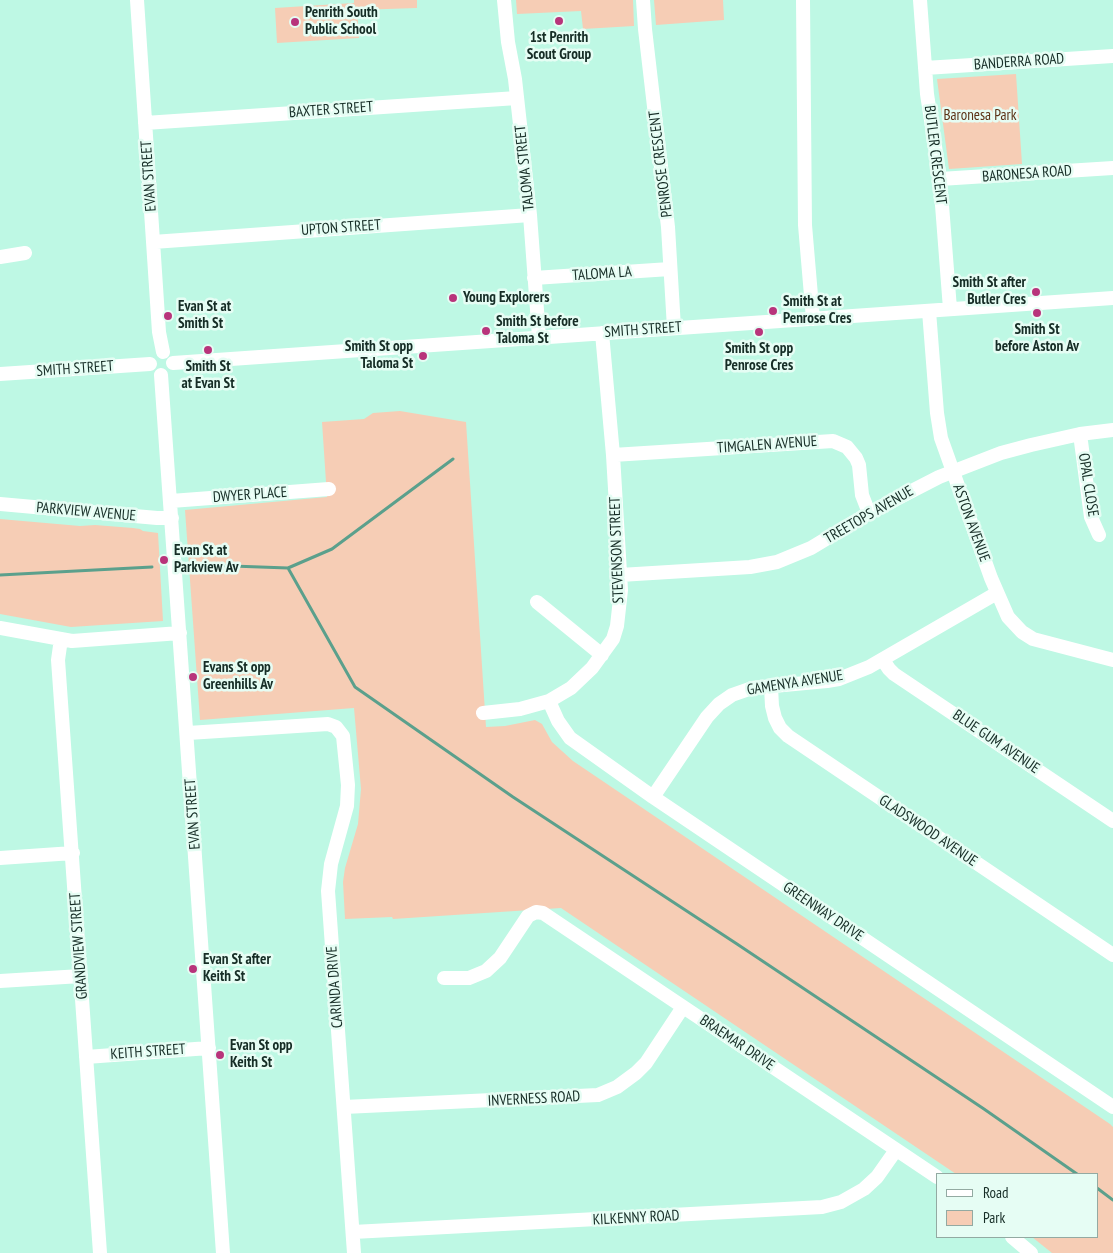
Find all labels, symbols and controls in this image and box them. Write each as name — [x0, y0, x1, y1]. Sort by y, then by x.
place label: Penrith South Public School — [305, 4, 378, 39]
marker: 1st Penrith Scout Group — [553, 15, 565, 27]
marker: Penrith South Public School — [289, 16, 301, 28]
place label: 1st Penrith Scout Group — [527, 29, 591, 64]
street label: BANDERRA ROAD — [973, 50, 1065, 74]
street label: BAXTER STREET — [288, 98, 374, 122]
street label: BUTLER CRESCENT — [920, 104, 950, 206]
park label: Baronesa Park — [944, 107, 1016, 125]
street label: PENROSE CRESCENT — [646, 110, 676, 218]
street label: TALOMA STREET — [512, 124, 538, 212]
street label: EVAN STREET — [138, 140, 160, 212]
street label: BARONESA ROAD — [981, 162, 1073, 186]
street label: UPTON STREET — [301, 216, 381, 240]
street label: TALOMA LA — [572, 263, 632, 285]
place label: Smith St after Butler Cres — [953, 274, 1026, 309]
marker: Smith St after Butler Cres — [1030, 286, 1042, 298]
place label: Young Explorers — [463, 289, 549, 307]
marker: Young Explorers — [447, 292, 459, 304]
place label: Smith St at Penrose Cres — [783, 293, 851, 328]
place label: Evan St at Smith St — [178, 298, 231, 333]
marker: Smith St at Penrose Cres — [767, 305, 779, 317]
marker: Smith St before Aston Av — [1031, 307, 1043, 319]
marker: Evan St at Smith St — [162, 310, 174, 322]
place label: Smith St before Taloma St — [496, 313, 579, 348]
street label: SMITH STREET — [604, 318, 682, 342]
place label: Smith St before Aston Av — [995, 321, 1079, 356]
marker: Smith St before Taloma St — [480, 325, 492, 337]
marker: Smith St opp Penrose Cres — [753, 326, 765, 338]
place label: Smith St opp Taloma St — [345, 338, 413, 373]
place label: Smith St opp Penrose Cres — [725, 340, 793, 375]
marker: Smith St at Evan St — [202, 344, 214, 356]
marker: Smith St opp Taloma St — [417, 350, 429, 362]
street label: SMITH STREET — [36, 357, 114, 381]
place label: Smith St at Evan St — [181, 358, 235, 393]
street label: TIMGALEN AVENUE — [716, 433, 818, 457]
street label: OPAL CLOSE — [1074, 452, 1102, 518]
street label: TREETOPS AVENUE — [821, 482, 917, 548]
street label: ASTON AVENUE — [949, 482, 993, 564]
street label: DWYER PLACE — [212, 483, 288, 507]
street label: STEVENSON STREET — [606, 496, 628, 604]
street label: PARKVIEW AVENUE — [35, 499, 137, 525]
place label: Evan St at Parkview Av — [174, 542, 238, 577]
marker: Evan St at Parkview Av — [158, 554, 170, 566]
place label: Evans St opp Greenhills Av — [203, 659, 273, 694]
street label: GAMENYA AVENUE — [746, 667, 844, 699]
marker: Evans St opp Greenhills Av — [187, 671, 199, 683]
street label: BLUE GUM AVENUE — [949, 706, 1043, 778]
street label: EVAN STREET — [182, 778, 204, 850]
street label: GLADSWOOD AVENUE — [875, 791, 981, 871]
street label: GREENWAY DRIVE — [779, 878, 867, 946]
street label: GRANDVIEW STREET — [66, 892, 92, 1000]
street label: CARINDA DRIVE — [323, 945, 347, 1029]
place label: Evan St after Keith St — [203, 951, 271, 986]
marker: Evan St after Keith St — [187, 963, 199, 975]
street label: BRAEMAR DRIVE — [696, 1011, 778, 1075]
place label: Evan St opp Keith St — [230, 1037, 293, 1072]
street label: KEITH STREET — [110, 1040, 186, 1064]
marker: Evan St opp Keith St — [214, 1049, 226, 1061]
street label: INVERNESS ROAD — [487, 1088, 581, 1110]
legend — [936, 1173, 1098, 1238]
text: Road — [983, 1183, 1009, 1202]
street label: KILKENNY ROAD — [592, 1207, 680, 1229]
text: Park — [983, 1208, 1005, 1227]

